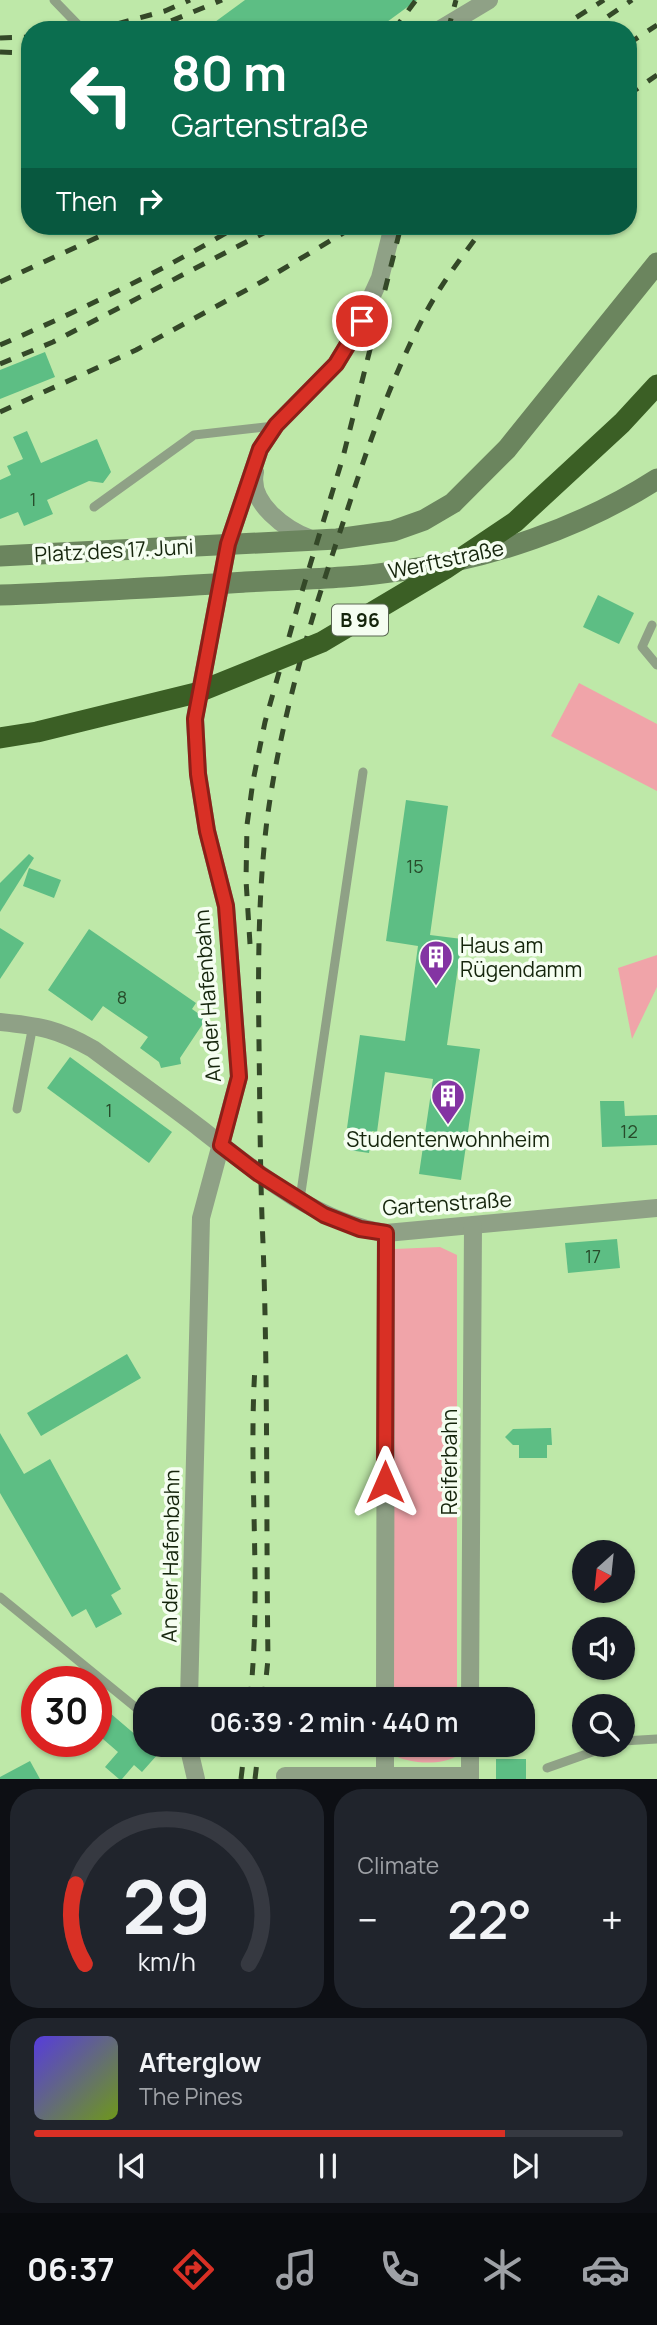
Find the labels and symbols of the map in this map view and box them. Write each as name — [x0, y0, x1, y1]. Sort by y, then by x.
pin — [332, 291, 392, 351]
house number: 1 — [29, 487, 37, 511]
street label: Platz des 17. Juni — [34, 532, 194, 568]
street label: Werftstraße — [386, 533, 506, 585]
road number: B 96 — [332, 604, 388, 636]
house number: 15 — [406, 854, 424, 878]
street label: An der Hafenbahn — [187, 909, 227, 1083]
place label: Haus am Rügendamm — [460, 931, 582, 983]
building icon: Haus am Rügendamm — [417, 938, 455, 987]
house number: 8 — [117, 985, 127, 1009]
building icon: Studentenwohnheim — [429, 1077, 467, 1126]
house number: 1 — [105, 1098, 113, 1122]
house number: 12 — [620, 1119, 638, 1143]
place label: Studentenwohnheim — [346, 1125, 550, 1153]
street label: Gartenstraße — [381, 1185, 513, 1221]
house number: 17 — [585, 1244, 601, 1268]
street label: Reiferbahn — [435, 1409, 463, 1515]
position arrow — [348, 1445, 422, 1519]
street label: An der Hafenbahn — [154, 1469, 186, 1643]
north arrow — [572, 1540, 635, 1603]
speed limit sign: 30 — [21, 1666, 112, 1757]

